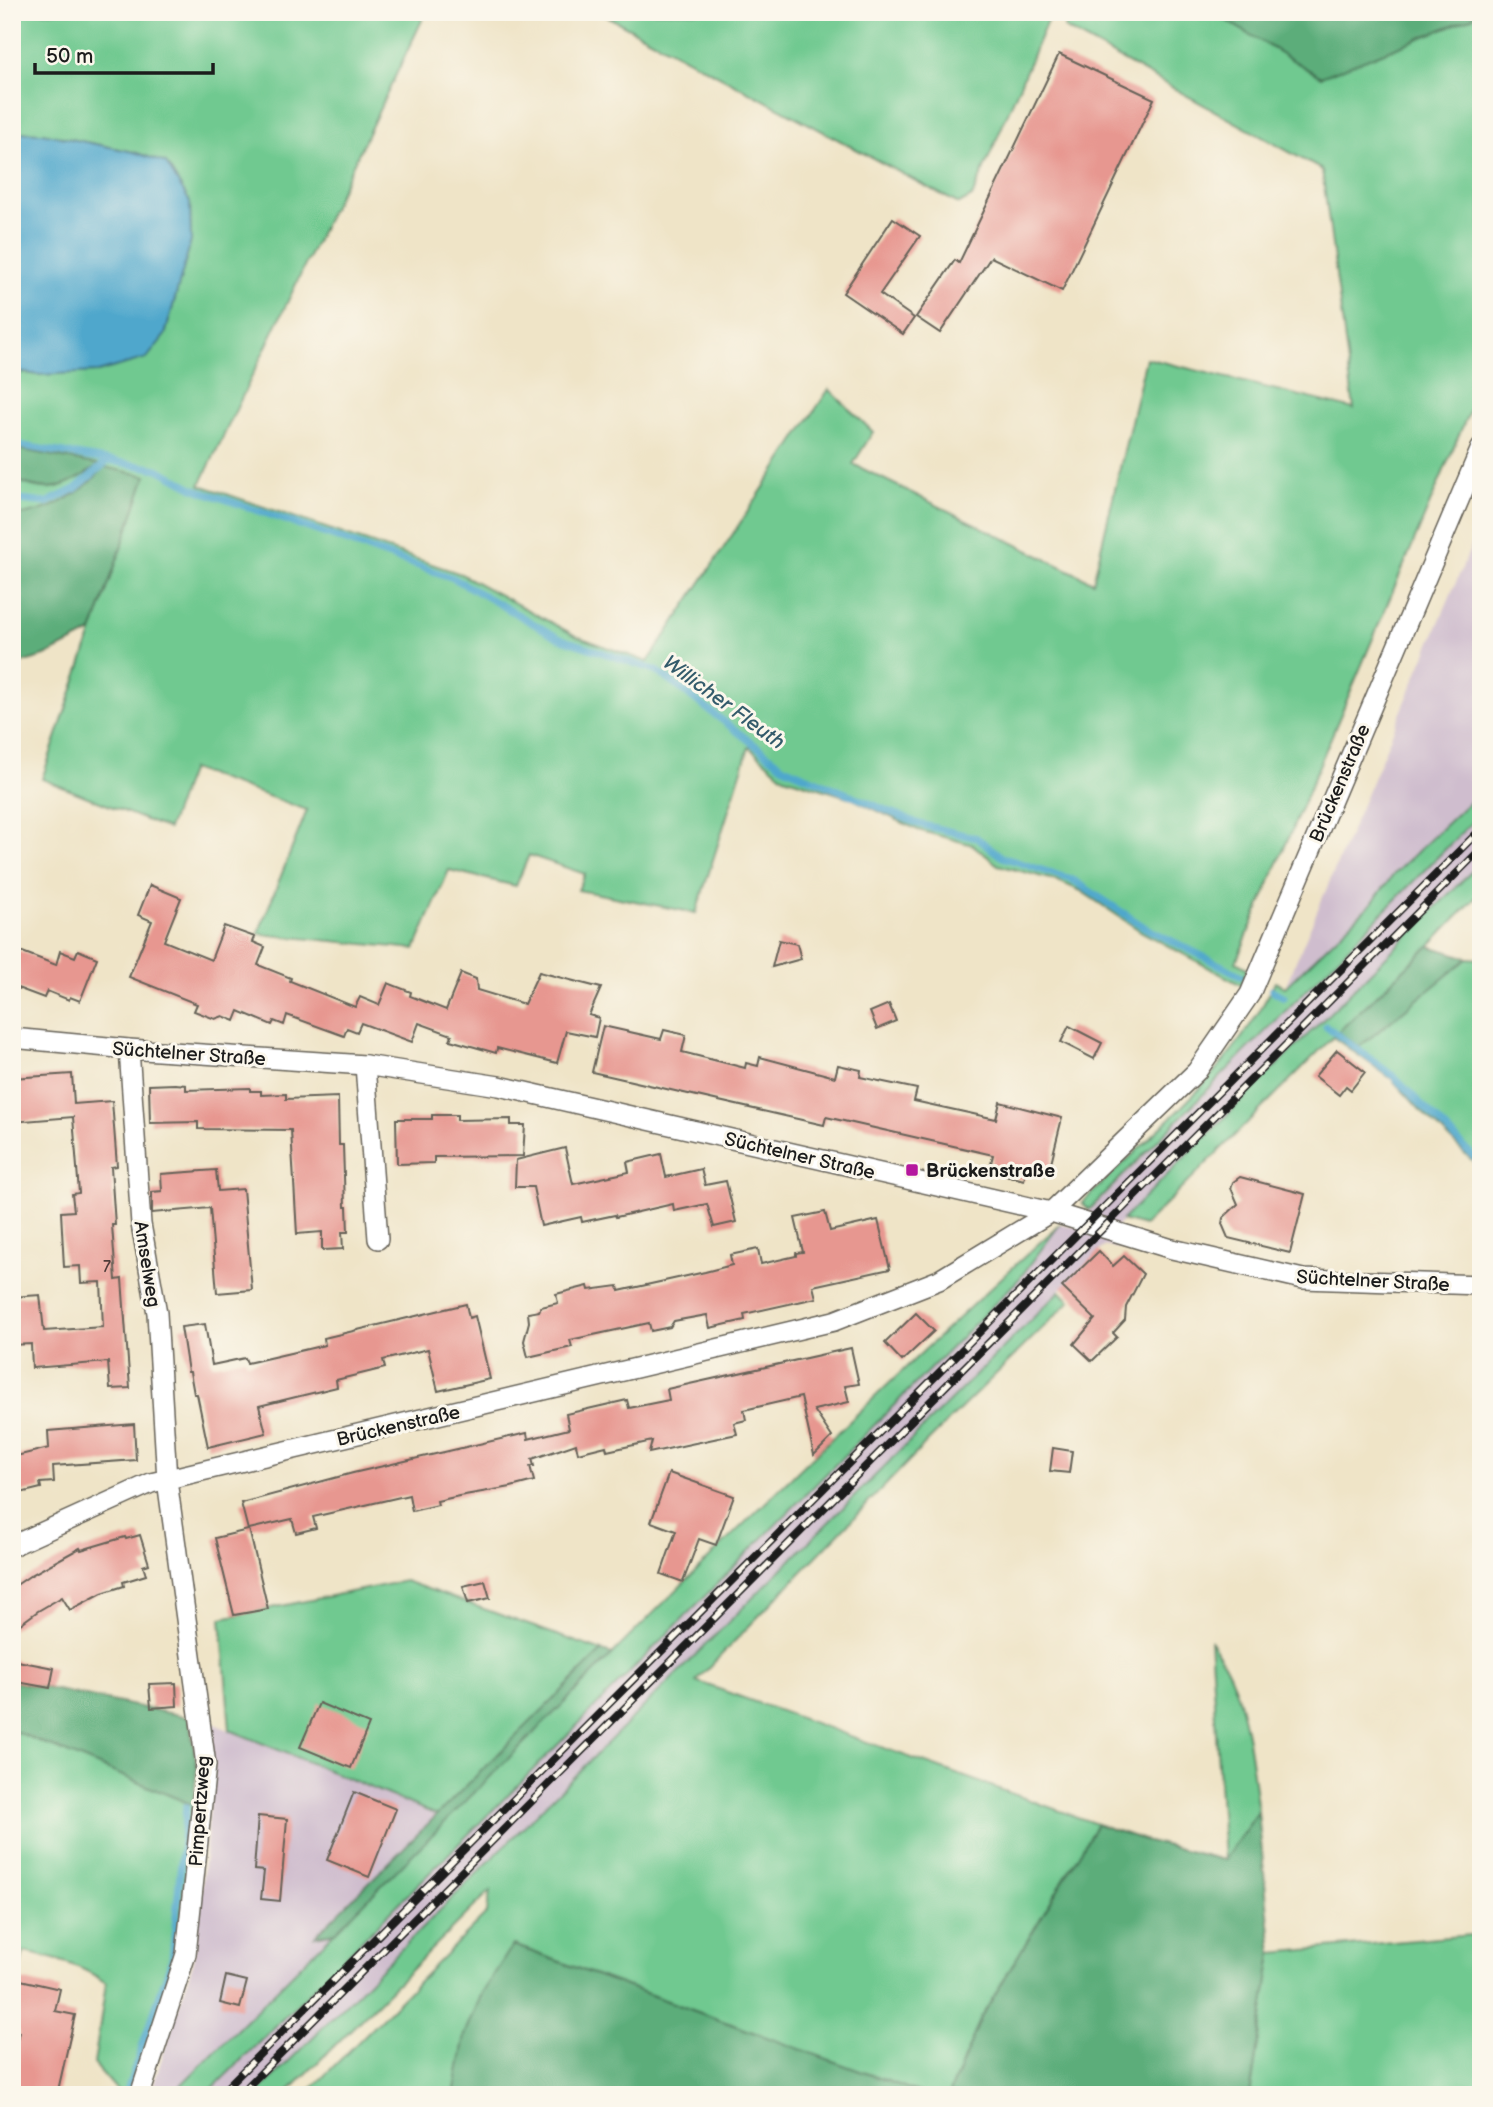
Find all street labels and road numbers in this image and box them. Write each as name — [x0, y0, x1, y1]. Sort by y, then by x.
street label: Brückenstraße — [1305, 721, 1376, 846]
street label: Süchtelner Straße — [111, 1038, 266, 1071]
street label: Süchtelner Straße — [722, 1128, 877, 1185]
street label: Amselweg — [128, 1219, 165, 1309]
street label: Süchtelner Straße — [1296, 1266, 1450, 1297]
street label: Brückenstraße — [334, 1401, 462, 1452]
street label: Pimpertzweg — [185, 1755, 216, 1867]

